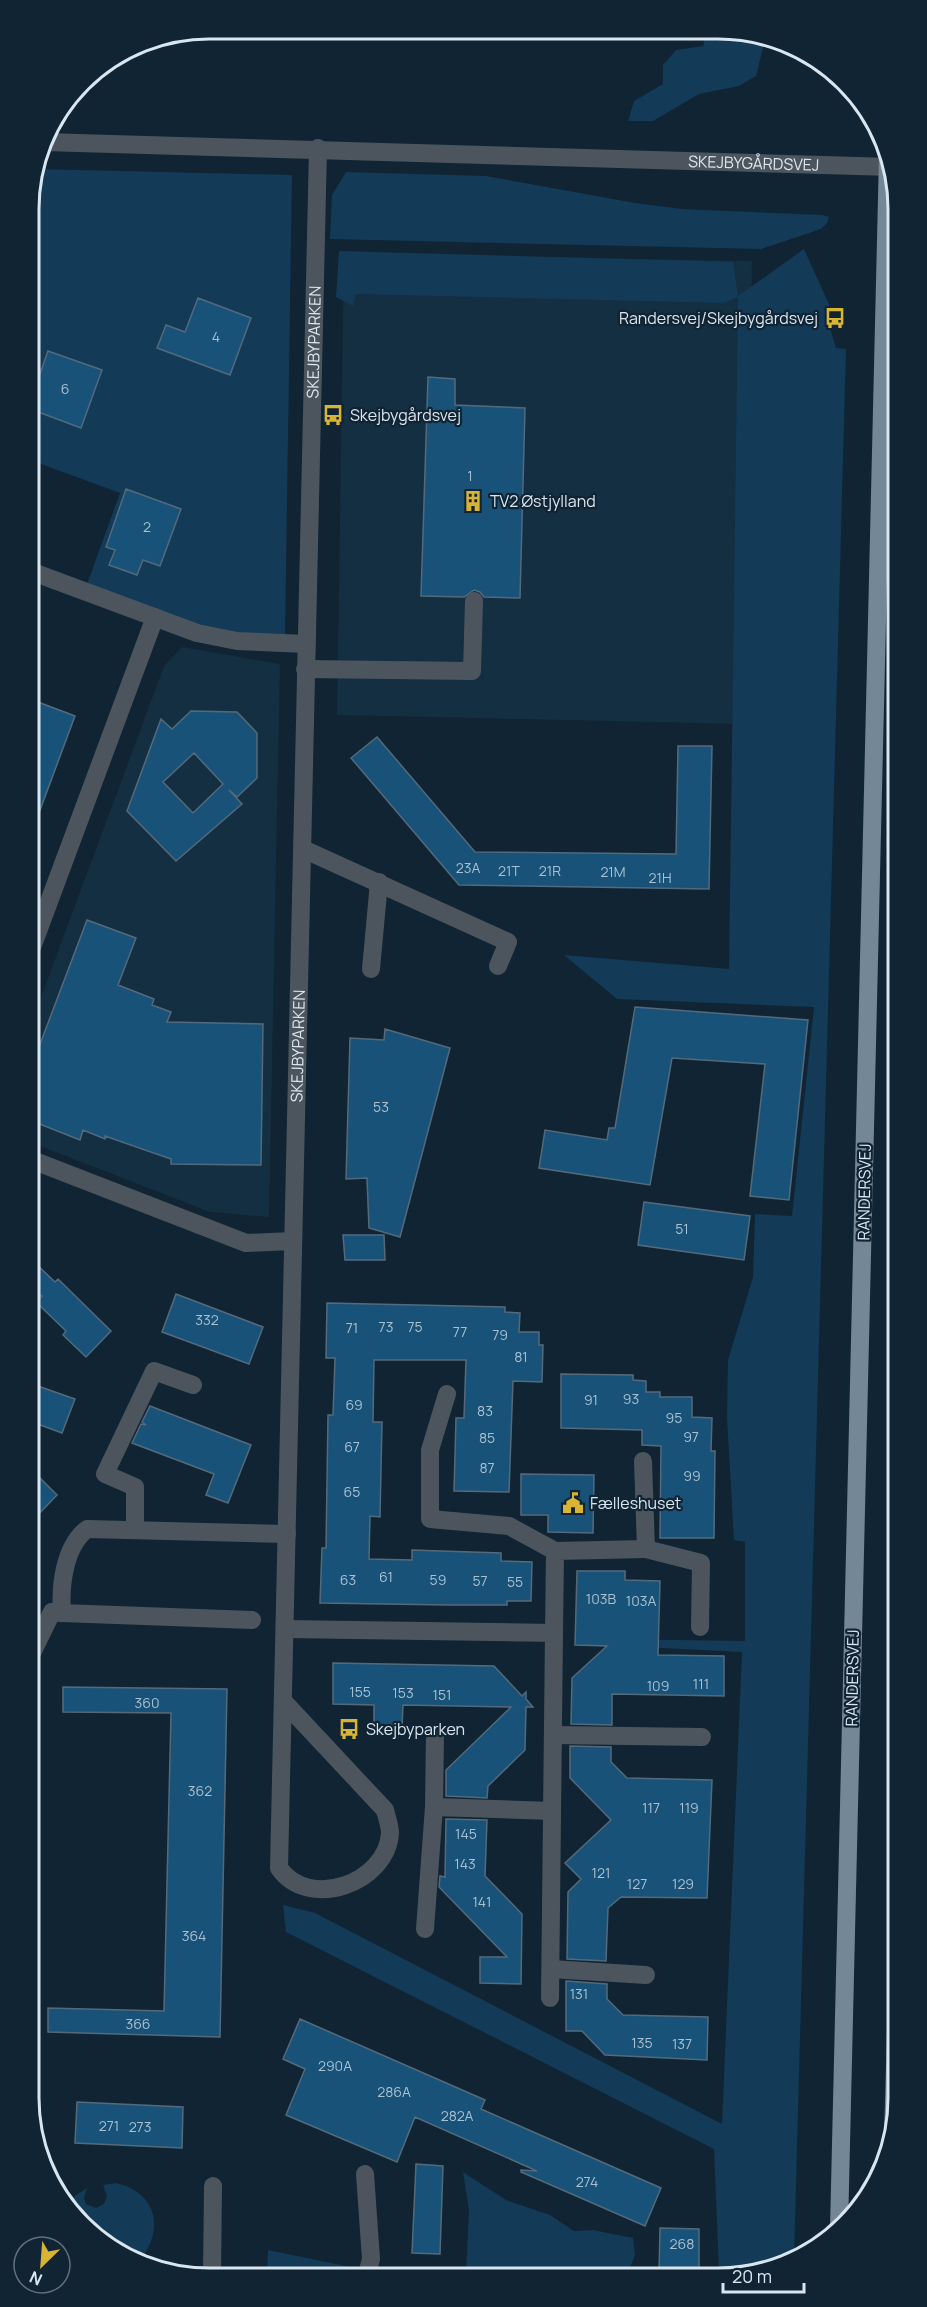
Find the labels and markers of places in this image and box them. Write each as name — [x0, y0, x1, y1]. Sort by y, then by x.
bus stop icon: Randersvej/Skejbygårdsvej — [823, 306, 847, 330]
place label: Randersvej/Skejbygårdsvej — [619, 307, 818, 329]
bus stop icon: Skejbygårdsvej — [321, 403, 345, 427]
place label: Skejbygårdsvej — [350, 404, 461, 426]
building icon: TV2 Østjylland — [461, 489, 485, 513]
place label: TV2 Østjylland — [490, 490, 596, 512]
public building icon: Fælleshuset — [561, 1491, 585, 1515]
place label: Fælleshuset — [590, 1492, 681, 1514]
bus stop icon: Skejbyparken — [337, 1717, 361, 1741]
place label: Skejbyparken — [366, 1718, 465, 1740]

